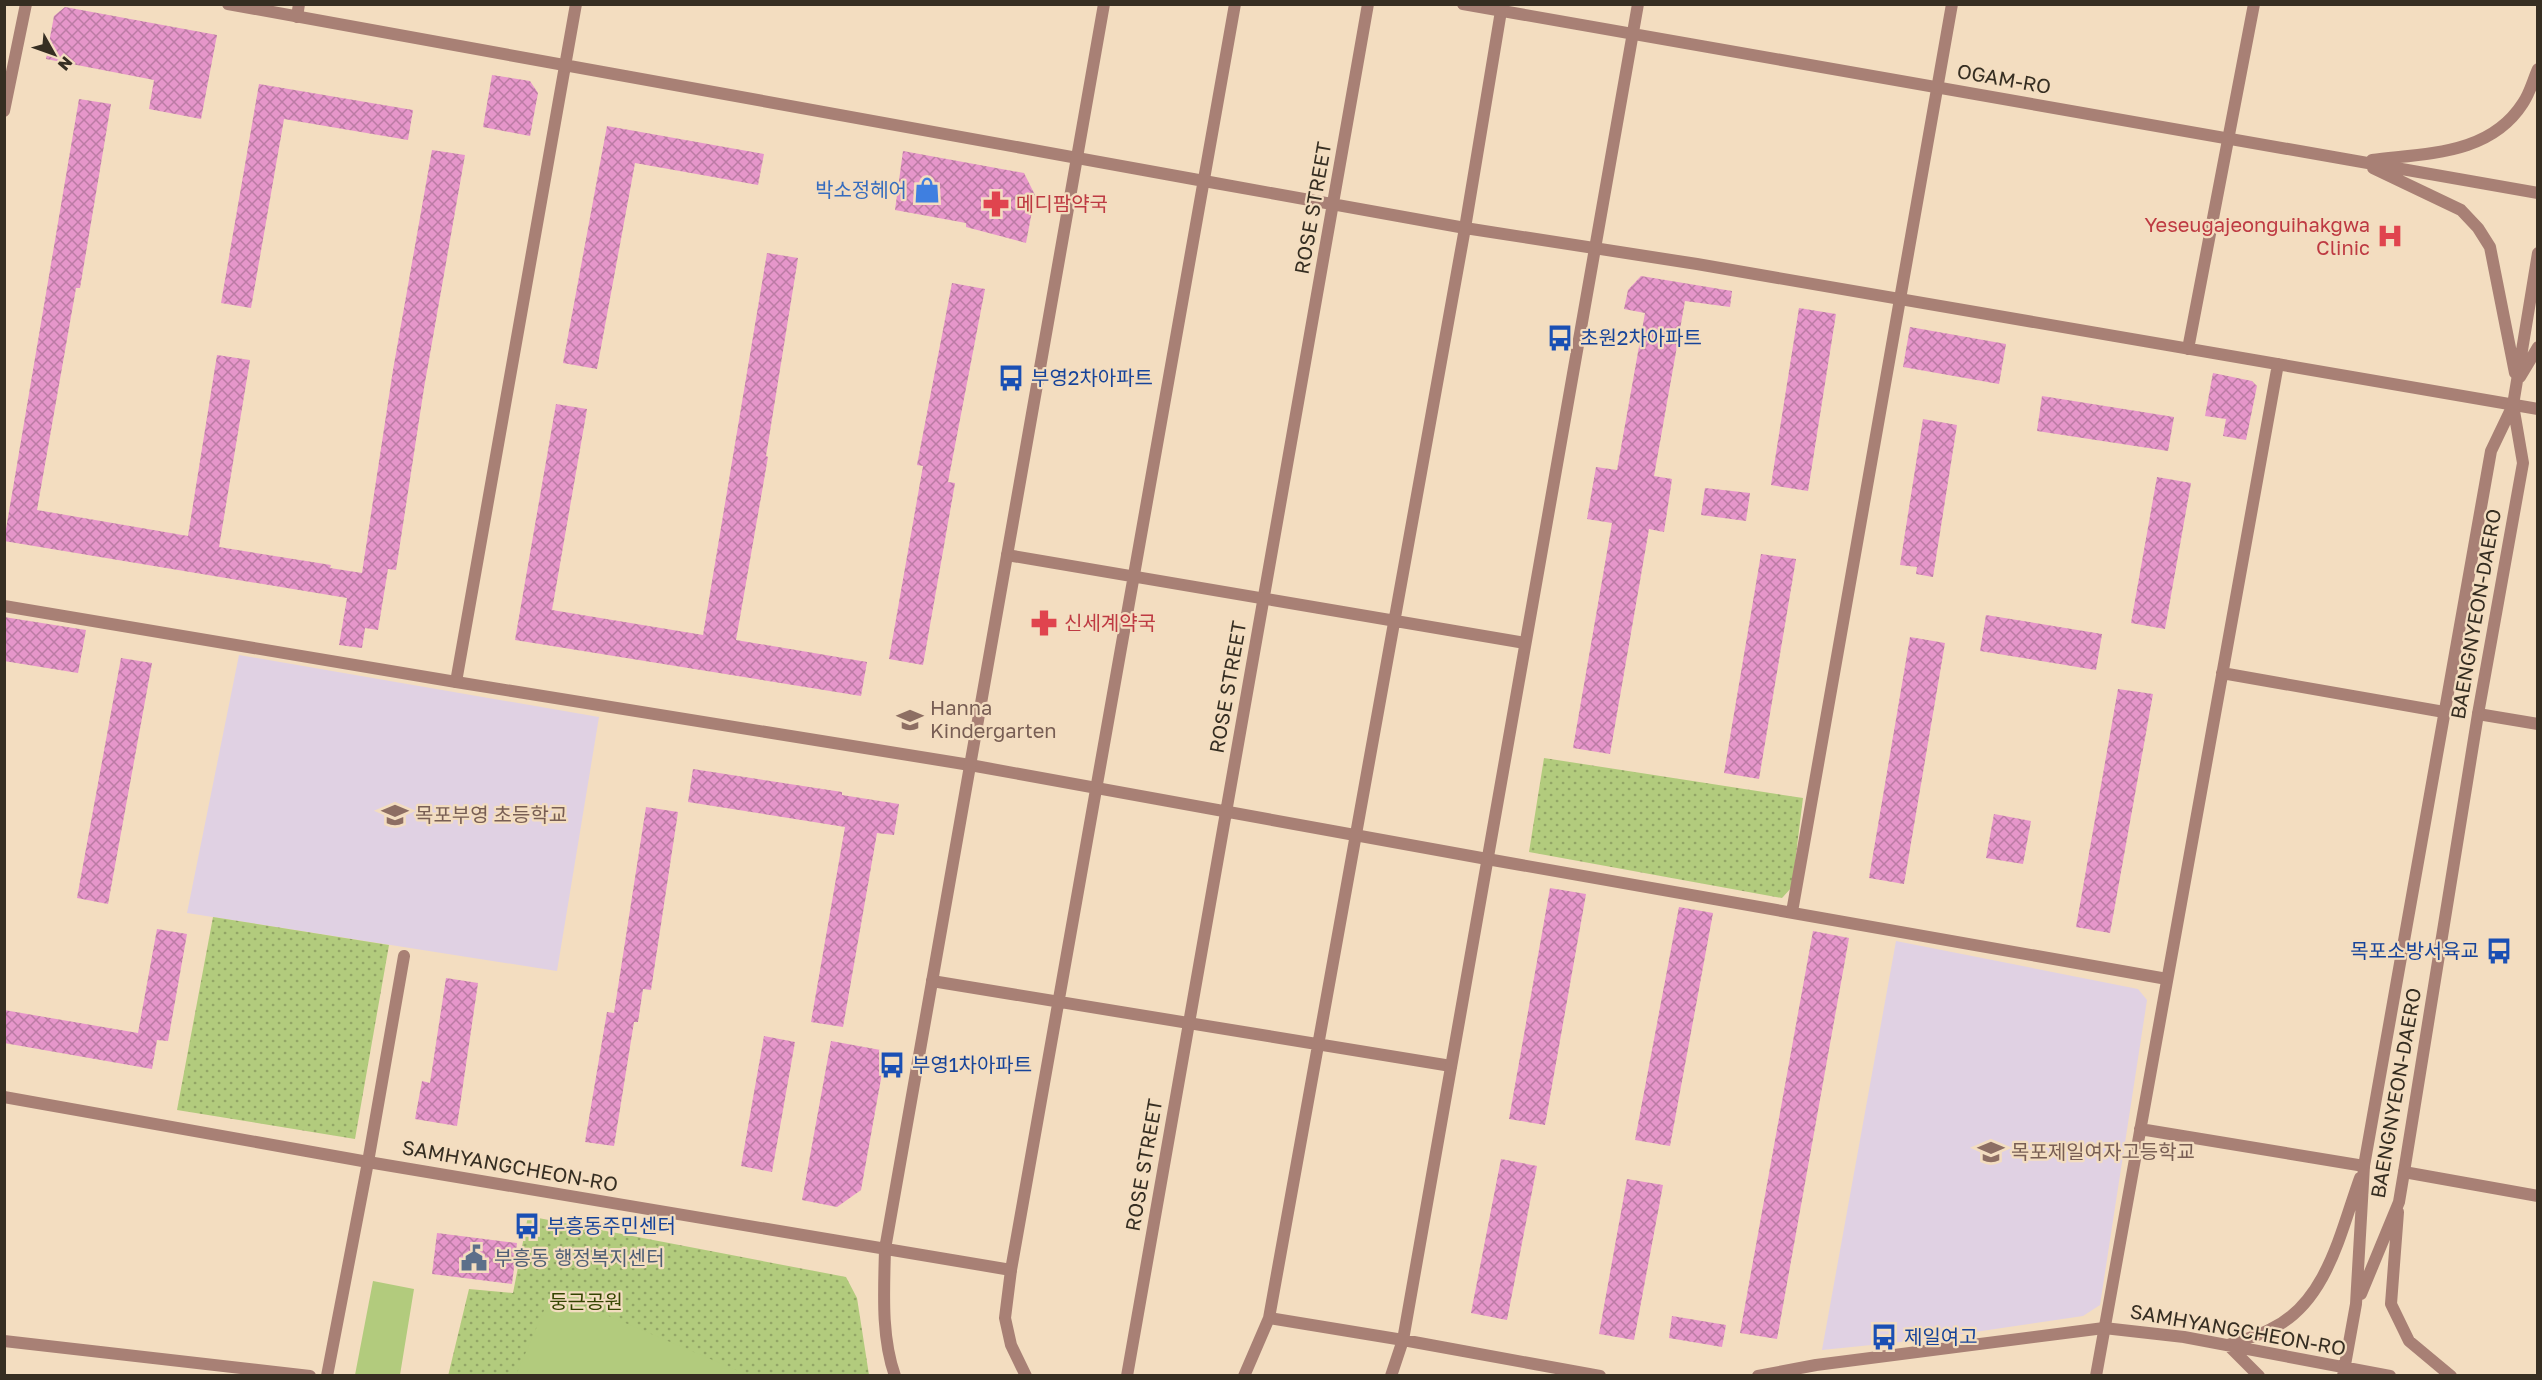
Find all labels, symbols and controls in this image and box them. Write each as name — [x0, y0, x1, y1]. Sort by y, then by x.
north arrow — [24, 24, 84, 84]
text: N — [54, 53, 77, 75]
street label: OGAM-RO — [1955, 58, 2053, 98]
street label: ROSE STREET — [1289, 140, 1335, 276]
shop icon: 박소정헤어 — [912, 175, 942, 205]
place label: 박소정헤어 — [815, 177, 907, 201]
pharmacy icon: 메디팜약국 — [981, 189, 1011, 219]
place label: 메디팜약국 — [1016, 191, 1108, 215]
place label: Yeseugajeonguihakgwa Clinic — [2144, 212, 2370, 259]
hospital icon: Yeseugajeonguihakgwa Clinic — [2375, 221, 2405, 251]
bus stop icon: 초원2차아파트 — [1545, 323, 1575, 353]
place label: 초원2차아파트 — [1580, 325, 1702, 349]
bus stop icon: 부영2차아파트 — [996, 363, 1026, 393]
place label: 부영2차아파트 — [1031, 365, 1153, 389]
street label: BAENGNYEON-DAERO — [2445, 507, 2505, 721]
pharmacy icon: 신세계약국 — [1029, 608, 1059, 638]
place label: 신세계약국 — [1064, 610, 1156, 634]
street label: ROSE STREET — [1204, 619, 1250, 755]
place label: Hanna Kindergarten — [930, 695, 1057, 742]
school or university icon: Hanna Kindergarten — [895, 705, 925, 735]
school or university icon: 목포부영 초등학교 — [380, 800, 410, 830]
place label: 목포부영 초등학교 — [415, 802, 567, 826]
bus stop icon: 목포소방서육교 — [2484, 936, 2514, 966]
place label: 목포소방서육교 — [2350, 938, 2479, 962]
street label: BAENGNYEON-DAERO — [2365, 986, 2425, 1200]
bus stop icon: 부영1차아파트 — [877, 1050, 907, 1080]
place label: 부영1차아파트 — [912, 1052, 1032, 1076]
street label: ROSE STREET — [1120, 1097, 1166, 1233]
street label: SAMHYANGCHEON-RO — [400, 1134, 620, 1196]
school or university icon: 목포제일여자고등학교 — [1976, 1137, 2006, 1167]
place label: 목포제일여자고등학교 — [2011, 1139, 2195, 1163]
bus stop icon: 부흥동주민센터 — [512, 1211, 542, 1241]
place label: 부흥동주민센터 — [547, 1213, 676, 1237]
public building icon: 부흥동 행정복지센터 — [459, 1243, 489, 1273]
place label: 부흥동 행정복지센터 — [494, 1245, 665, 1269]
park label: 둥근공원 — [549, 1289, 623, 1313]
street label: SAMHYANGCHEON-RO — [2128, 1298, 2348, 1360]
bus stop icon: 제일여고 — [1869, 1322, 1899, 1352]
place label: 제일여고 — [1904, 1324, 1978, 1348]

